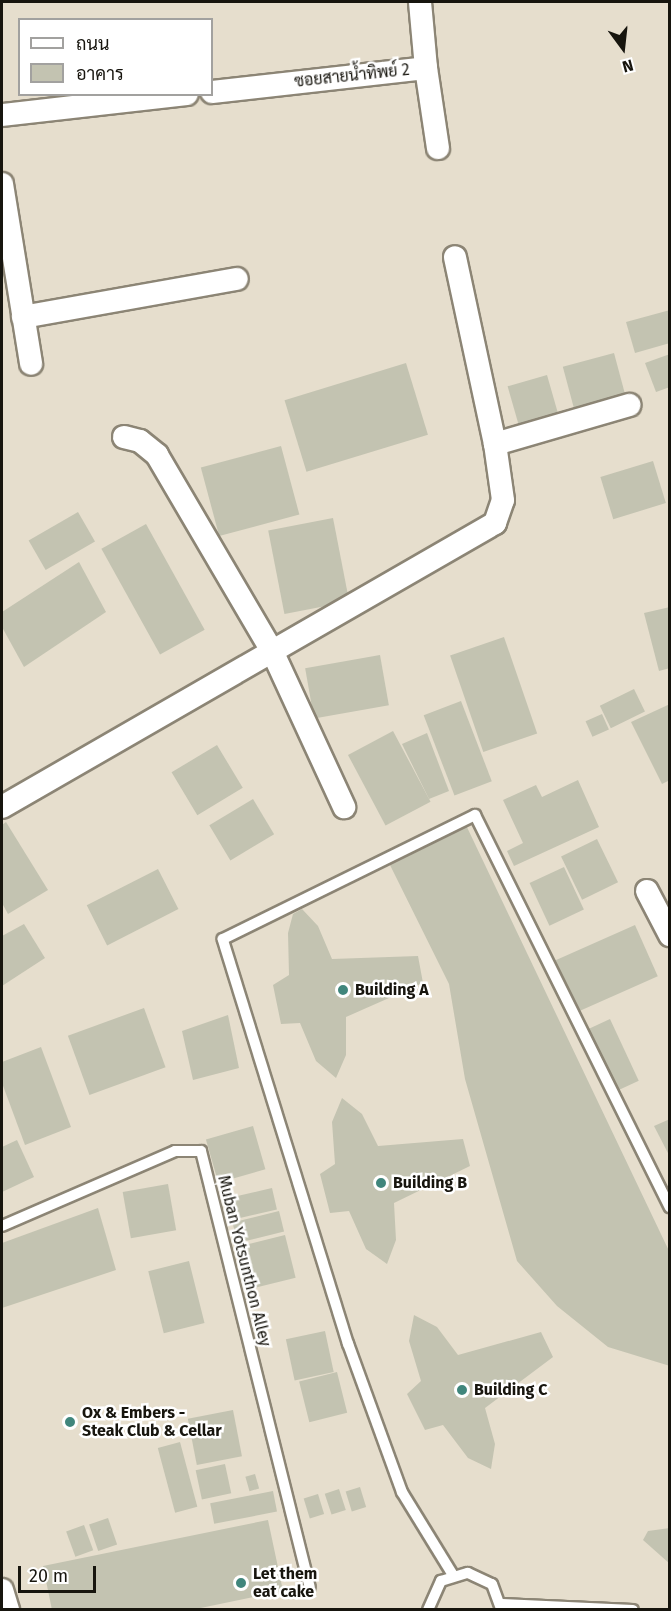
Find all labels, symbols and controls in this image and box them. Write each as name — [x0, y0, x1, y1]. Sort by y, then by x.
legend — [18, 18, 213, 96]
north arrow — [593, 18, 653, 78]
text: ถนน — [76, 33, 109, 55]
text: N — [620, 55, 635, 76]
street label: ซอยสายน้ำทิพย์ 2 — [293, 60, 411, 92]
text: อาคาร — [76, 63, 124, 85]
place label: Building A — [355, 980, 429, 1000]
marker: Building A — [336, 983, 350, 997]
street label: Muban Yotsunthon Alley — [213, 1173, 275, 1349]
place label: Building B — [393, 1173, 467, 1193]
marker: Building B — [374, 1176, 388, 1190]
place label: Building C — [474, 1380, 547, 1400]
marker: Building C — [455, 1383, 469, 1397]
place label: Ox & Embers - Steak Club & Cellar — [82, 1403, 222, 1441]
marker: Ox & Embers - Steak Club & Cellar — [63, 1415, 77, 1429]
scale bar — [21, 1554, 99, 1592]
place label: Let them eat cake — [253, 1564, 317, 1602]
text: 20 m — [29, 1565, 68, 1587]
marker: Let them eat cake — [234, 1576, 248, 1590]

